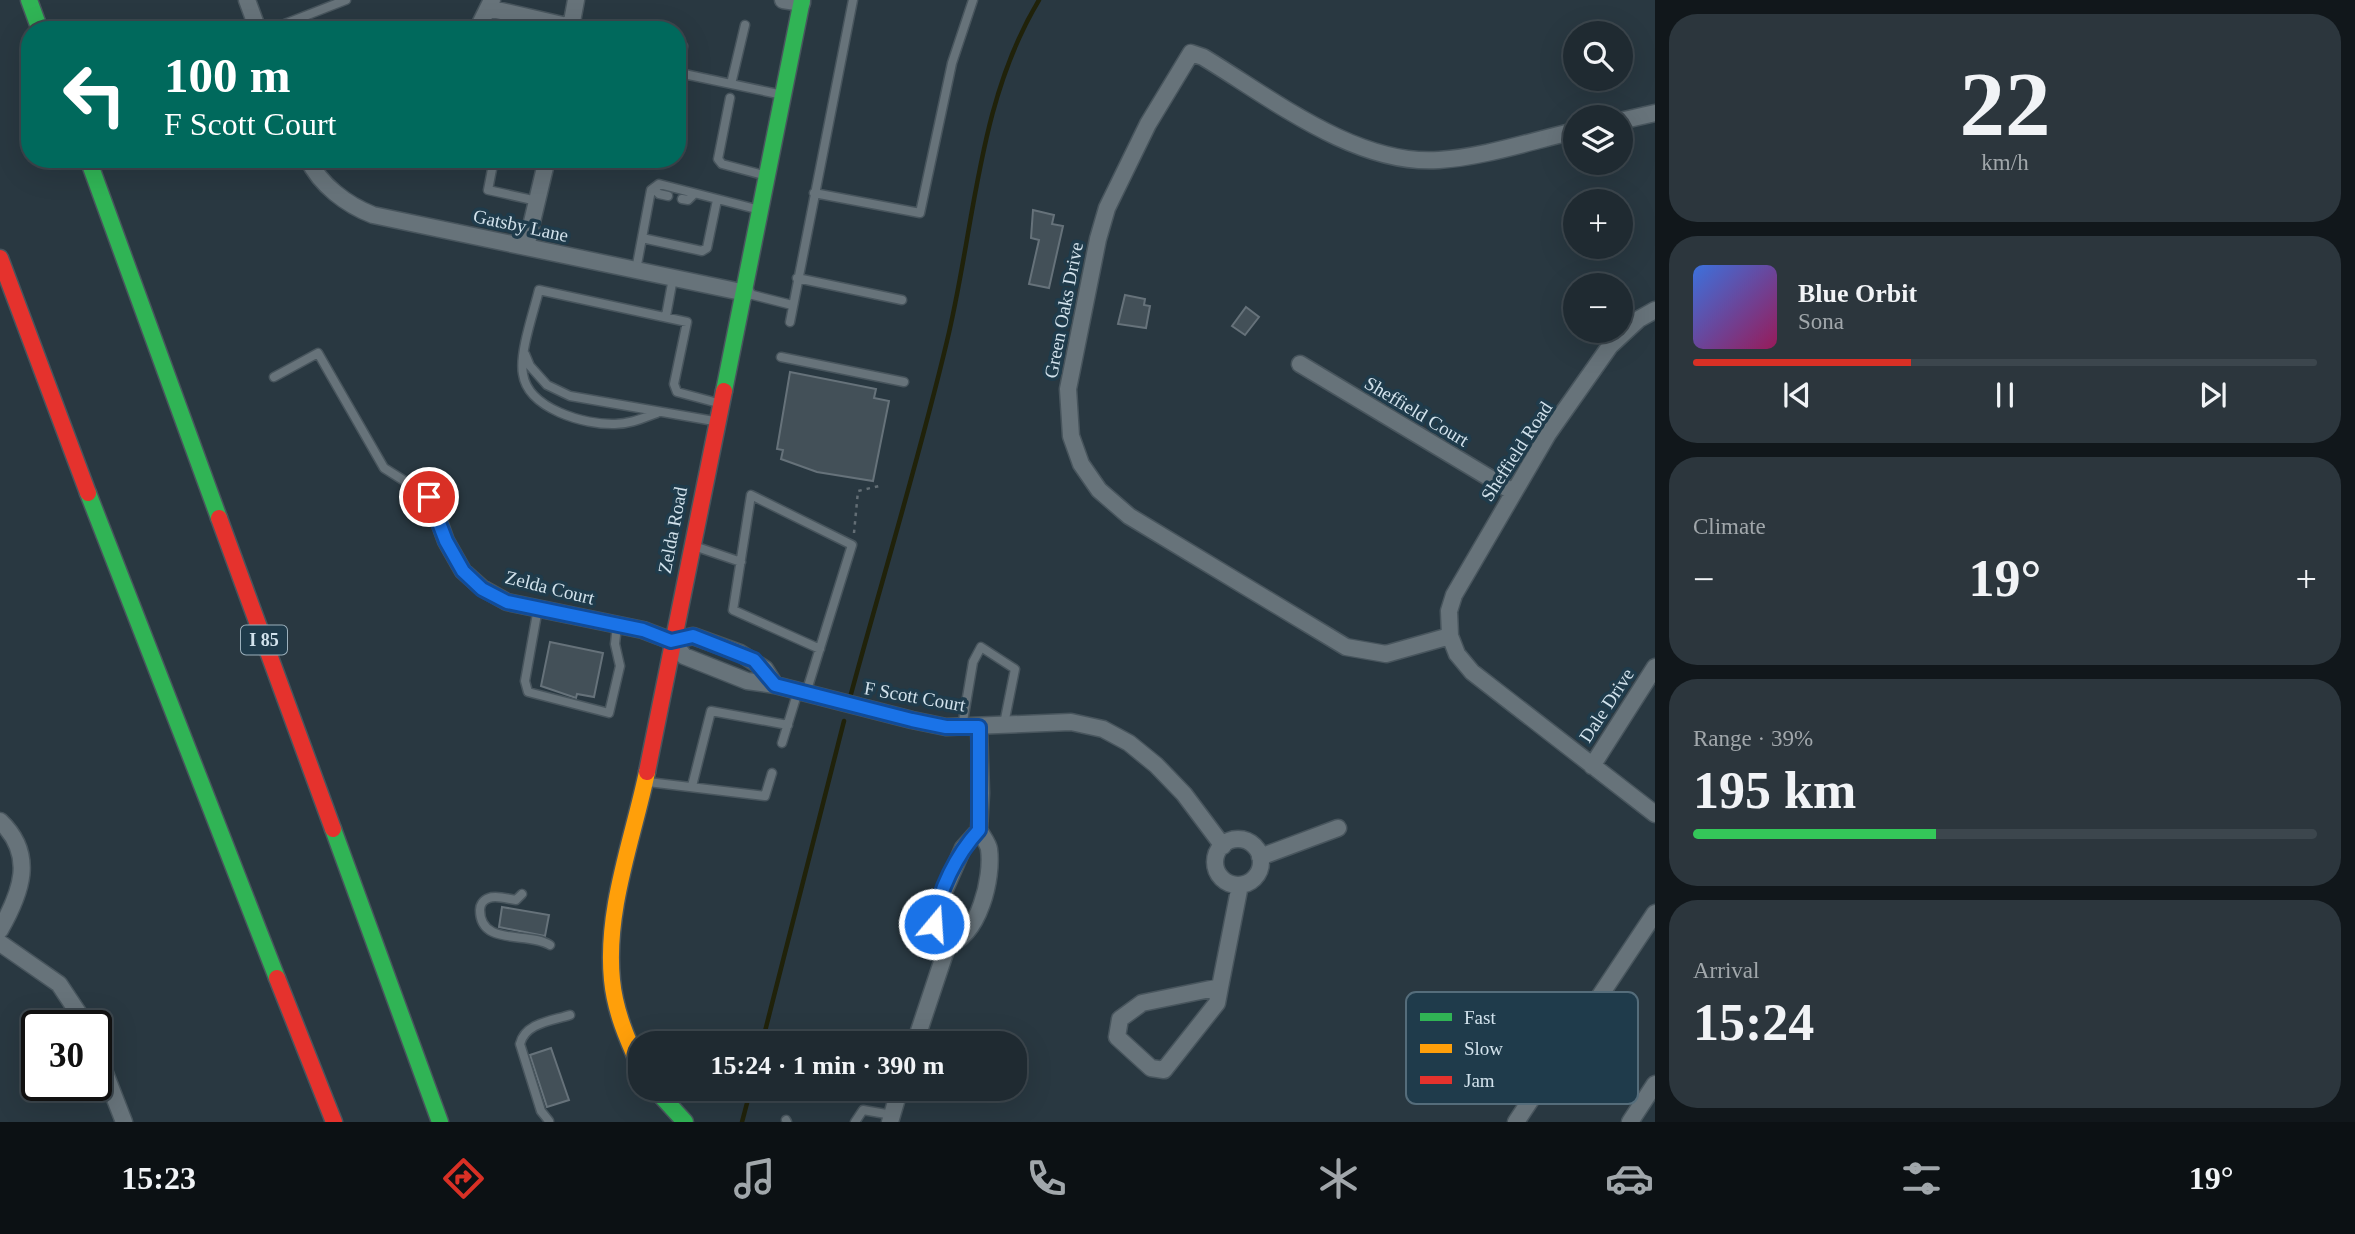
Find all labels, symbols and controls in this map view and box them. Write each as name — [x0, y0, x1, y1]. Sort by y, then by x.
map controls — [1563, 21, 1633, 343]
button: search — [1563, 21, 1633, 91]
text: 100 m — [164, 48, 291, 103]
icon: left — [49, 49, 140, 140]
text: 22 — [1960, 54, 2051, 155]
button: layers — [1563, 105, 1633, 175]
text: F Scott Court — [164, 106, 336, 142]
text: km/h — [1981, 150, 2029, 175]
button: + — [1563, 189, 1633, 259]
street label: Gatsby Lane — [471, 205, 570, 246]
street label: Green Oaks Drive — [1040, 240, 1087, 380]
button: − — [1563, 273, 1633, 343]
text: Blue Orbit — [1798, 279, 1917, 308]
text: Sona — [1798, 309, 1844, 334]
street label: Sheffield Court — [1361, 372, 1473, 451]
icon: previous — [1778, 376, 1816, 414]
icon: pause — [1986, 376, 2024, 414]
icon: next — [2194, 376, 2232, 414]
street label: Sheffield Road — [1477, 397, 1557, 505]
pin — [399, 467, 459, 527]
icon: arrive — [410, 478, 448, 516]
street label: Zelda Road — [654, 484, 691, 575]
text: Climate — [1693, 514, 1766, 539]
text: 19° — [1969, 550, 2041, 607]
text: − — [1693, 558, 1714, 600]
text: + — [2296, 558, 2317, 600]
street label: Zelda Court — [503, 566, 597, 609]
road number: I 85 — [241, 626, 287, 654]
street label: Dale Drive — [1575, 664, 1638, 746]
street label: F Scott Court — [863, 677, 968, 716]
text: Range · 39% — [1693, 726, 1813, 751]
text: 195 km — [1693, 762, 1856, 819]
position arrow — [897, 887, 971, 961]
text: Arrival — [1693, 958, 1759, 983]
legend — [1406, 992, 1638, 1104]
text: 15:24 — [1693, 994, 1814, 1051]
text: Fast — [1464, 1007, 1496, 1028]
speed limit sign: 30 — [21, 1010, 112, 1101]
text: Slow — [1464, 1038, 1503, 1059]
text: 15:24 · 1 min · 390 m — [711, 1051, 945, 1080]
text: Jam — [1464, 1070, 1495, 1091]
icon: directions — [439, 1154, 488, 1203]
icon: music — [730, 1154, 779, 1203]
icon: phone — [1022, 1154, 1071, 1203]
icon: climate — [1314, 1154, 1363, 1203]
icon: car — [1605, 1154, 1654, 1203]
icon: filters — [1897, 1154, 1946, 1203]
text: 15:23 — [121, 1160, 196, 1196]
text: 19° — [2189, 1160, 2234, 1196]

